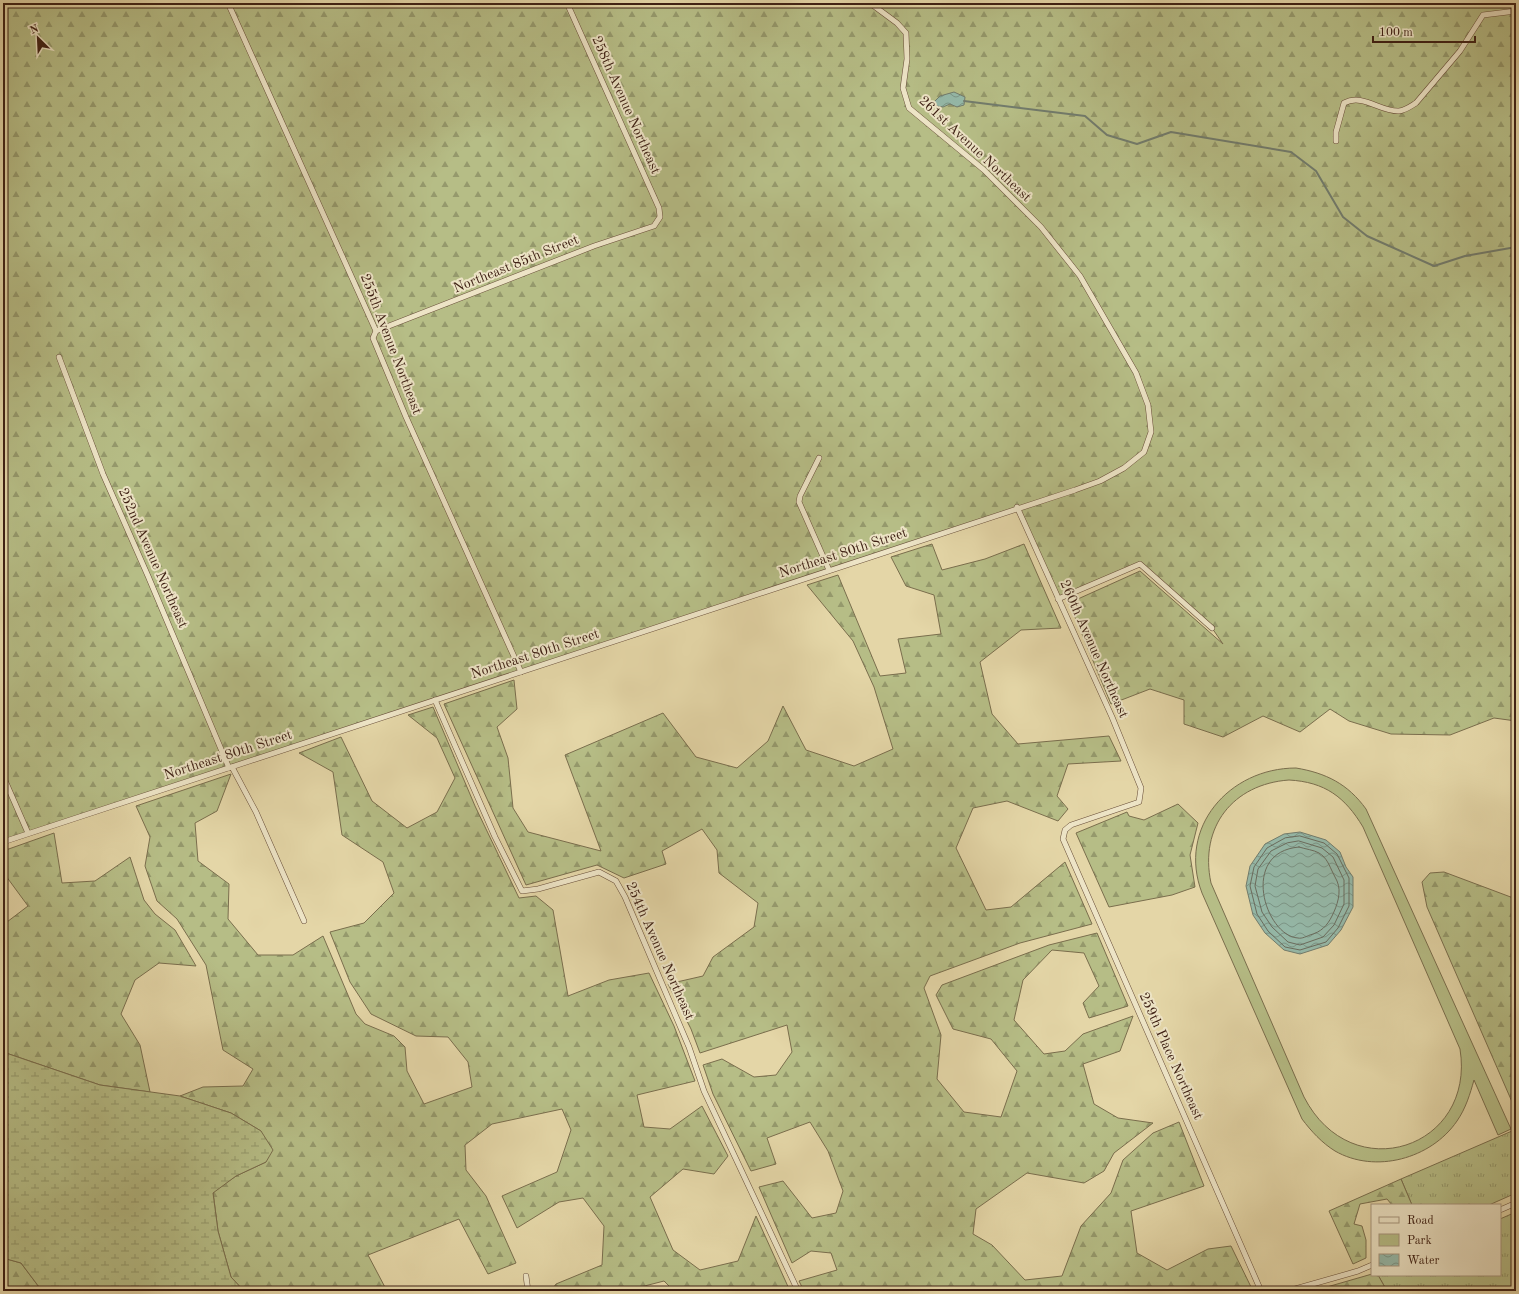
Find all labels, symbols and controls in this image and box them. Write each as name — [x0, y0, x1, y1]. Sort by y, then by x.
north arrow — [18, 18, 58, 58]
scale bar — [1373, 18, 1475, 44]
text: N — [28, 23, 41, 37]
text: 100 m — [1379, 27, 1413, 39]
street label: 258th Avenue Northeast — [589, 34, 663, 176]
street label: 261st Avenue Northeast — [916, 93, 1034, 205]
street label: Northeast 85th Street — [451, 232, 581, 296]
street label: 255th Avenue Northeast — [358, 272, 424, 416]
street label: 252nd Avenue Northeast — [116, 486, 190, 630]
street label: Northeast 80th Street — [777, 526, 909, 580]
street label: 260th Avenue Northeast — [1057, 578, 1131, 720]
street label: Northeast 80th Street — [469, 627, 601, 681]
street label: Northeast 80th Street — [162, 728, 294, 782]
street label: 254th Avenue Northeast — [623, 880, 697, 1022]
street label: 259th Place Northeast — [1137, 990, 1205, 1122]
legend — [1371, 1204, 1501, 1276]
text: Road — [1407, 1215, 1434, 1227]
text: Park — [1407, 1235, 1432, 1247]
text: Water — [1407, 1255, 1440, 1267]

